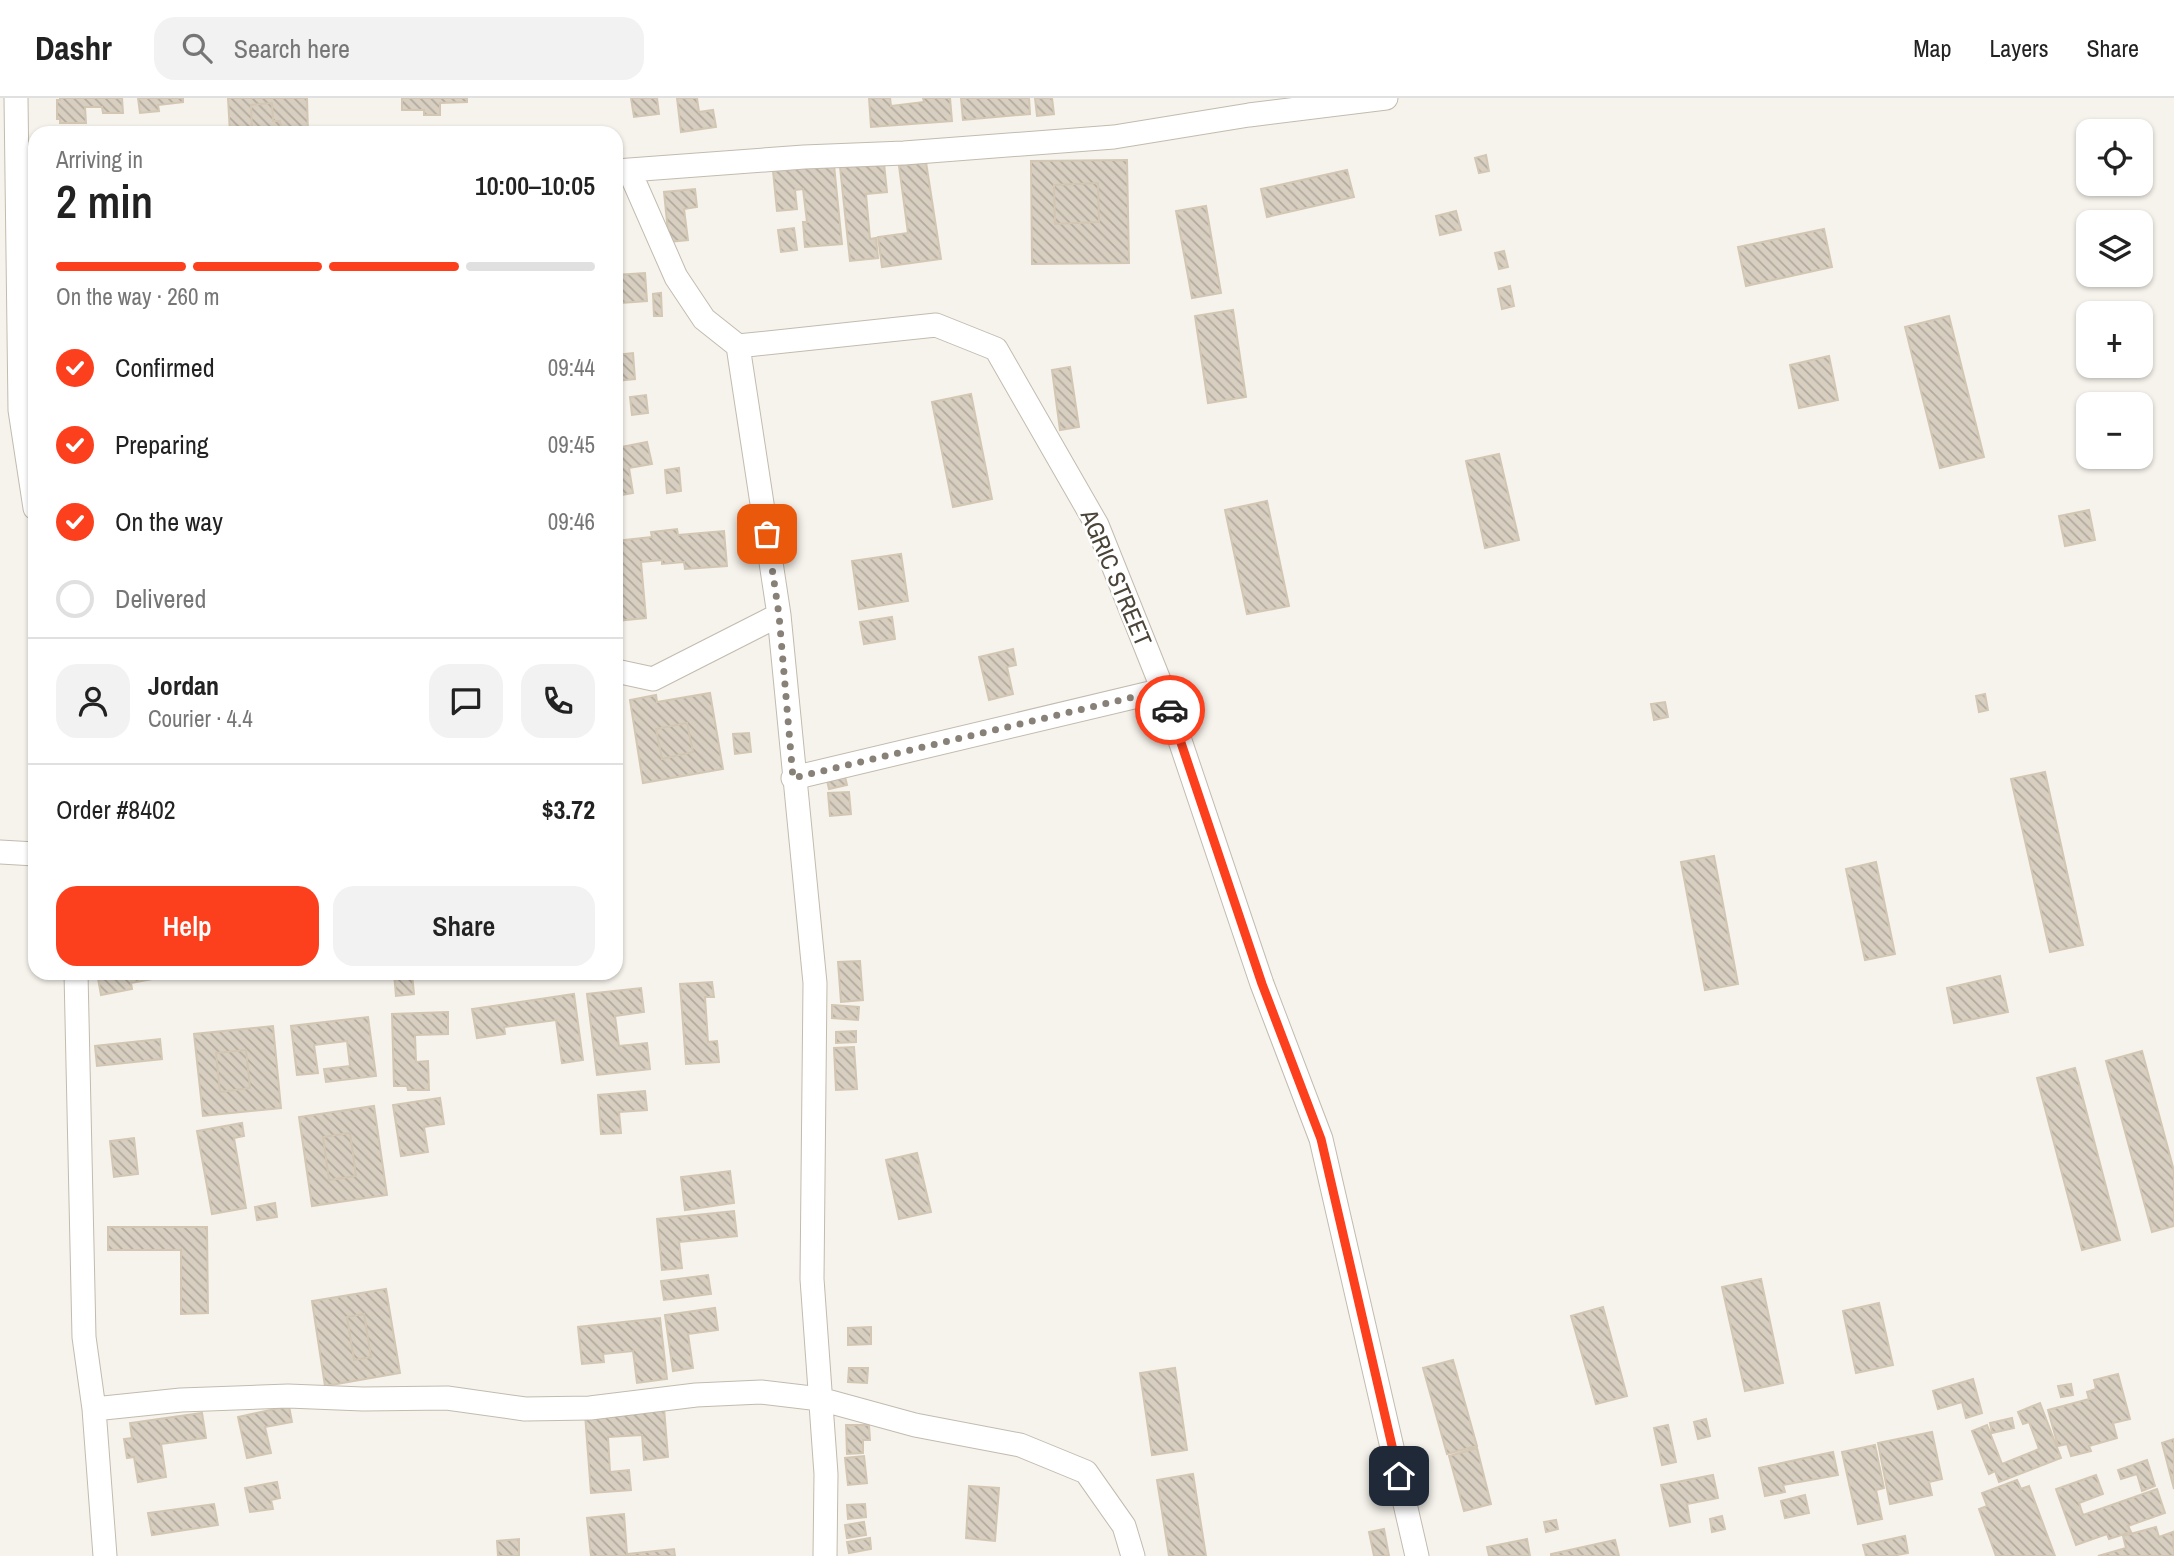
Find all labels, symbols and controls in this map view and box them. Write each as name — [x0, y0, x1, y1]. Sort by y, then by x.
search box — [154, 17, 644, 80]
text: Dashr — [35, 26, 112, 70]
icon: search — [178, 29, 216, 67]
text: Search here — [234, 31, 350, 66]
text: Map — [1913, 32, 1951, 64]
text: Layers — [1989, 32, 2048, 64]
text: Share — [2086, 32, 2139, 64]
map controls — [2076, 119, 2153, 469]
button: locate — [2076, 119, 2153, 196]
text: Arriving in — [56, 144, 143, 175]
text: 10:00–10:05 — [475, 168, 595, 203]
text: 2 min — [56, 170, 153, 232]
button: layers — [2076, 210, 2153, 287]
text: On the way · 260 m — [56, 281, 220, 312]
button: + — [2076, 301, 2153, 378]
icon: check — [56, 349, 94, 387]
text: Confirmed — [115, 350, 215, 385]
text: 09:44 — [548, 352, 595, 383]
button: − — [2076, 392, 2153, 469]
icon: check — [56, 426, 94, 464]
text: Preparing — [115, 427, 209, 462]
text: 09:45 — [548, 429, 595, 460]
icon: check — [56, 503, 94, 541]
street label: AGRIC STREET — [1073, 503, 1160, 651]
text: On the way — [115, 504, 223, 539]
pin — [737, 504, 797, 564]
text: 09:46 — [548, 506, 595, 537]
icon: bag — [748, 515, 786, 553]
text: Delivered — [115, 581, 206, 616]
button: person — [56, 664, 130, 738]
button: chat — [429, 664, 503, 738]
button: phone — [521, 664, 595, 738]
text: Jordan — [148, 668, 219, 703]
courier — [1135, 675, 1205, 745]
icon: car — [1151, 691, 1189, 729]
text: Courier · 4.4 — [148, 703, 253, 734]
text: Order #8402 — [56, 792, 176, 827]
text: $3.72 — [542, 792, 595, 827]
button: Help — [56, 886, 319, 966]
button: Share — [333, 886, 595, 966]
pin — [1369, 1446, 1429, 1506]
icon: home — [1380, 1457, 1418, 1495]

